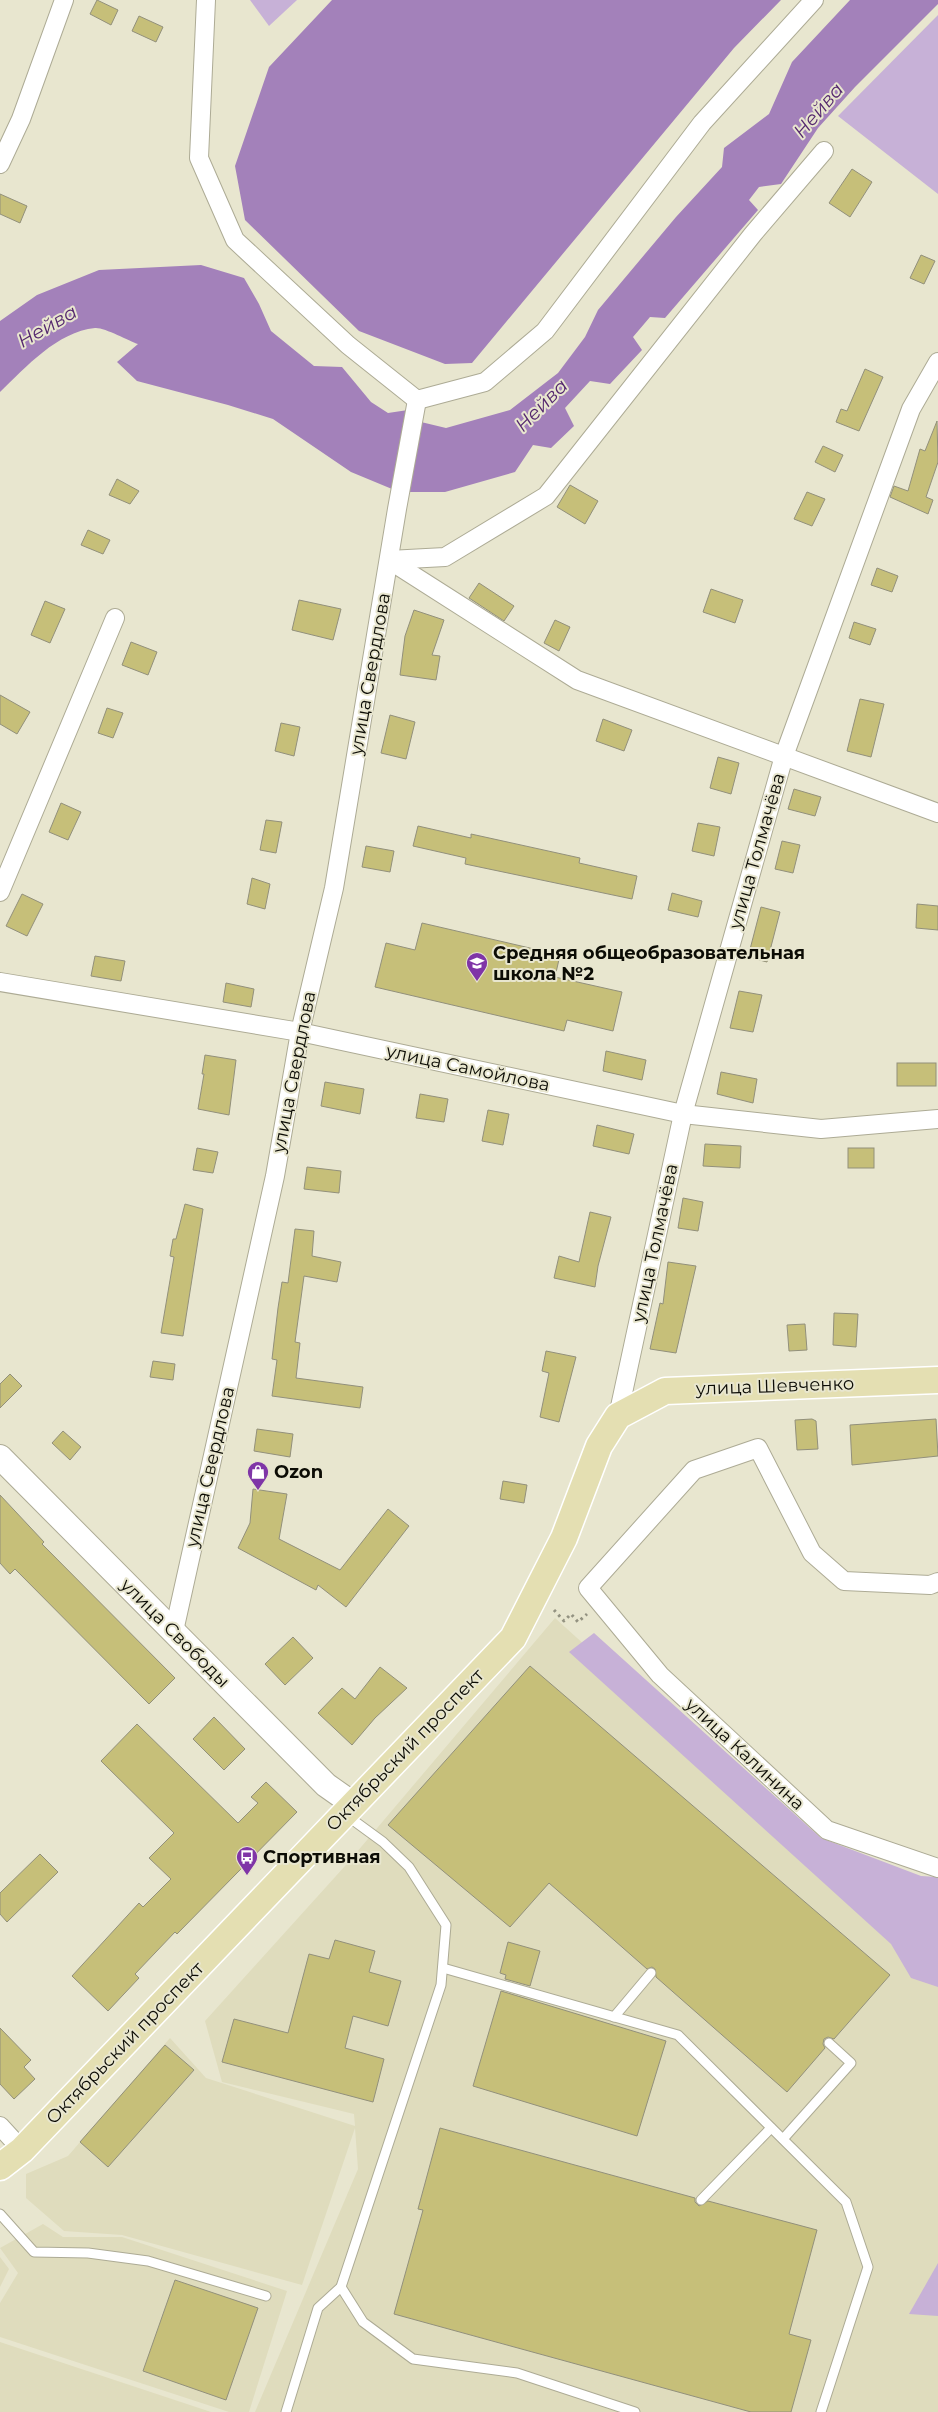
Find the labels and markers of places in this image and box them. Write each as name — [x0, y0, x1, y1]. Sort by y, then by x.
place label: Средняя общеобразовательная школа №2 — [493, 942, 805, 985]
school or university icon: Средняя общеобразовательная школа №2 — [465, 951, 489, 982]
shop icon: Ozon — [246, 1460, 270, 1491]
place label: Ozon — [274, 1461, 323, 1483]
bus stop icon: Спортивная — [235, 1845, 259, 1876]
place label: Спортивная — [263, 1846, 381, 1868]

